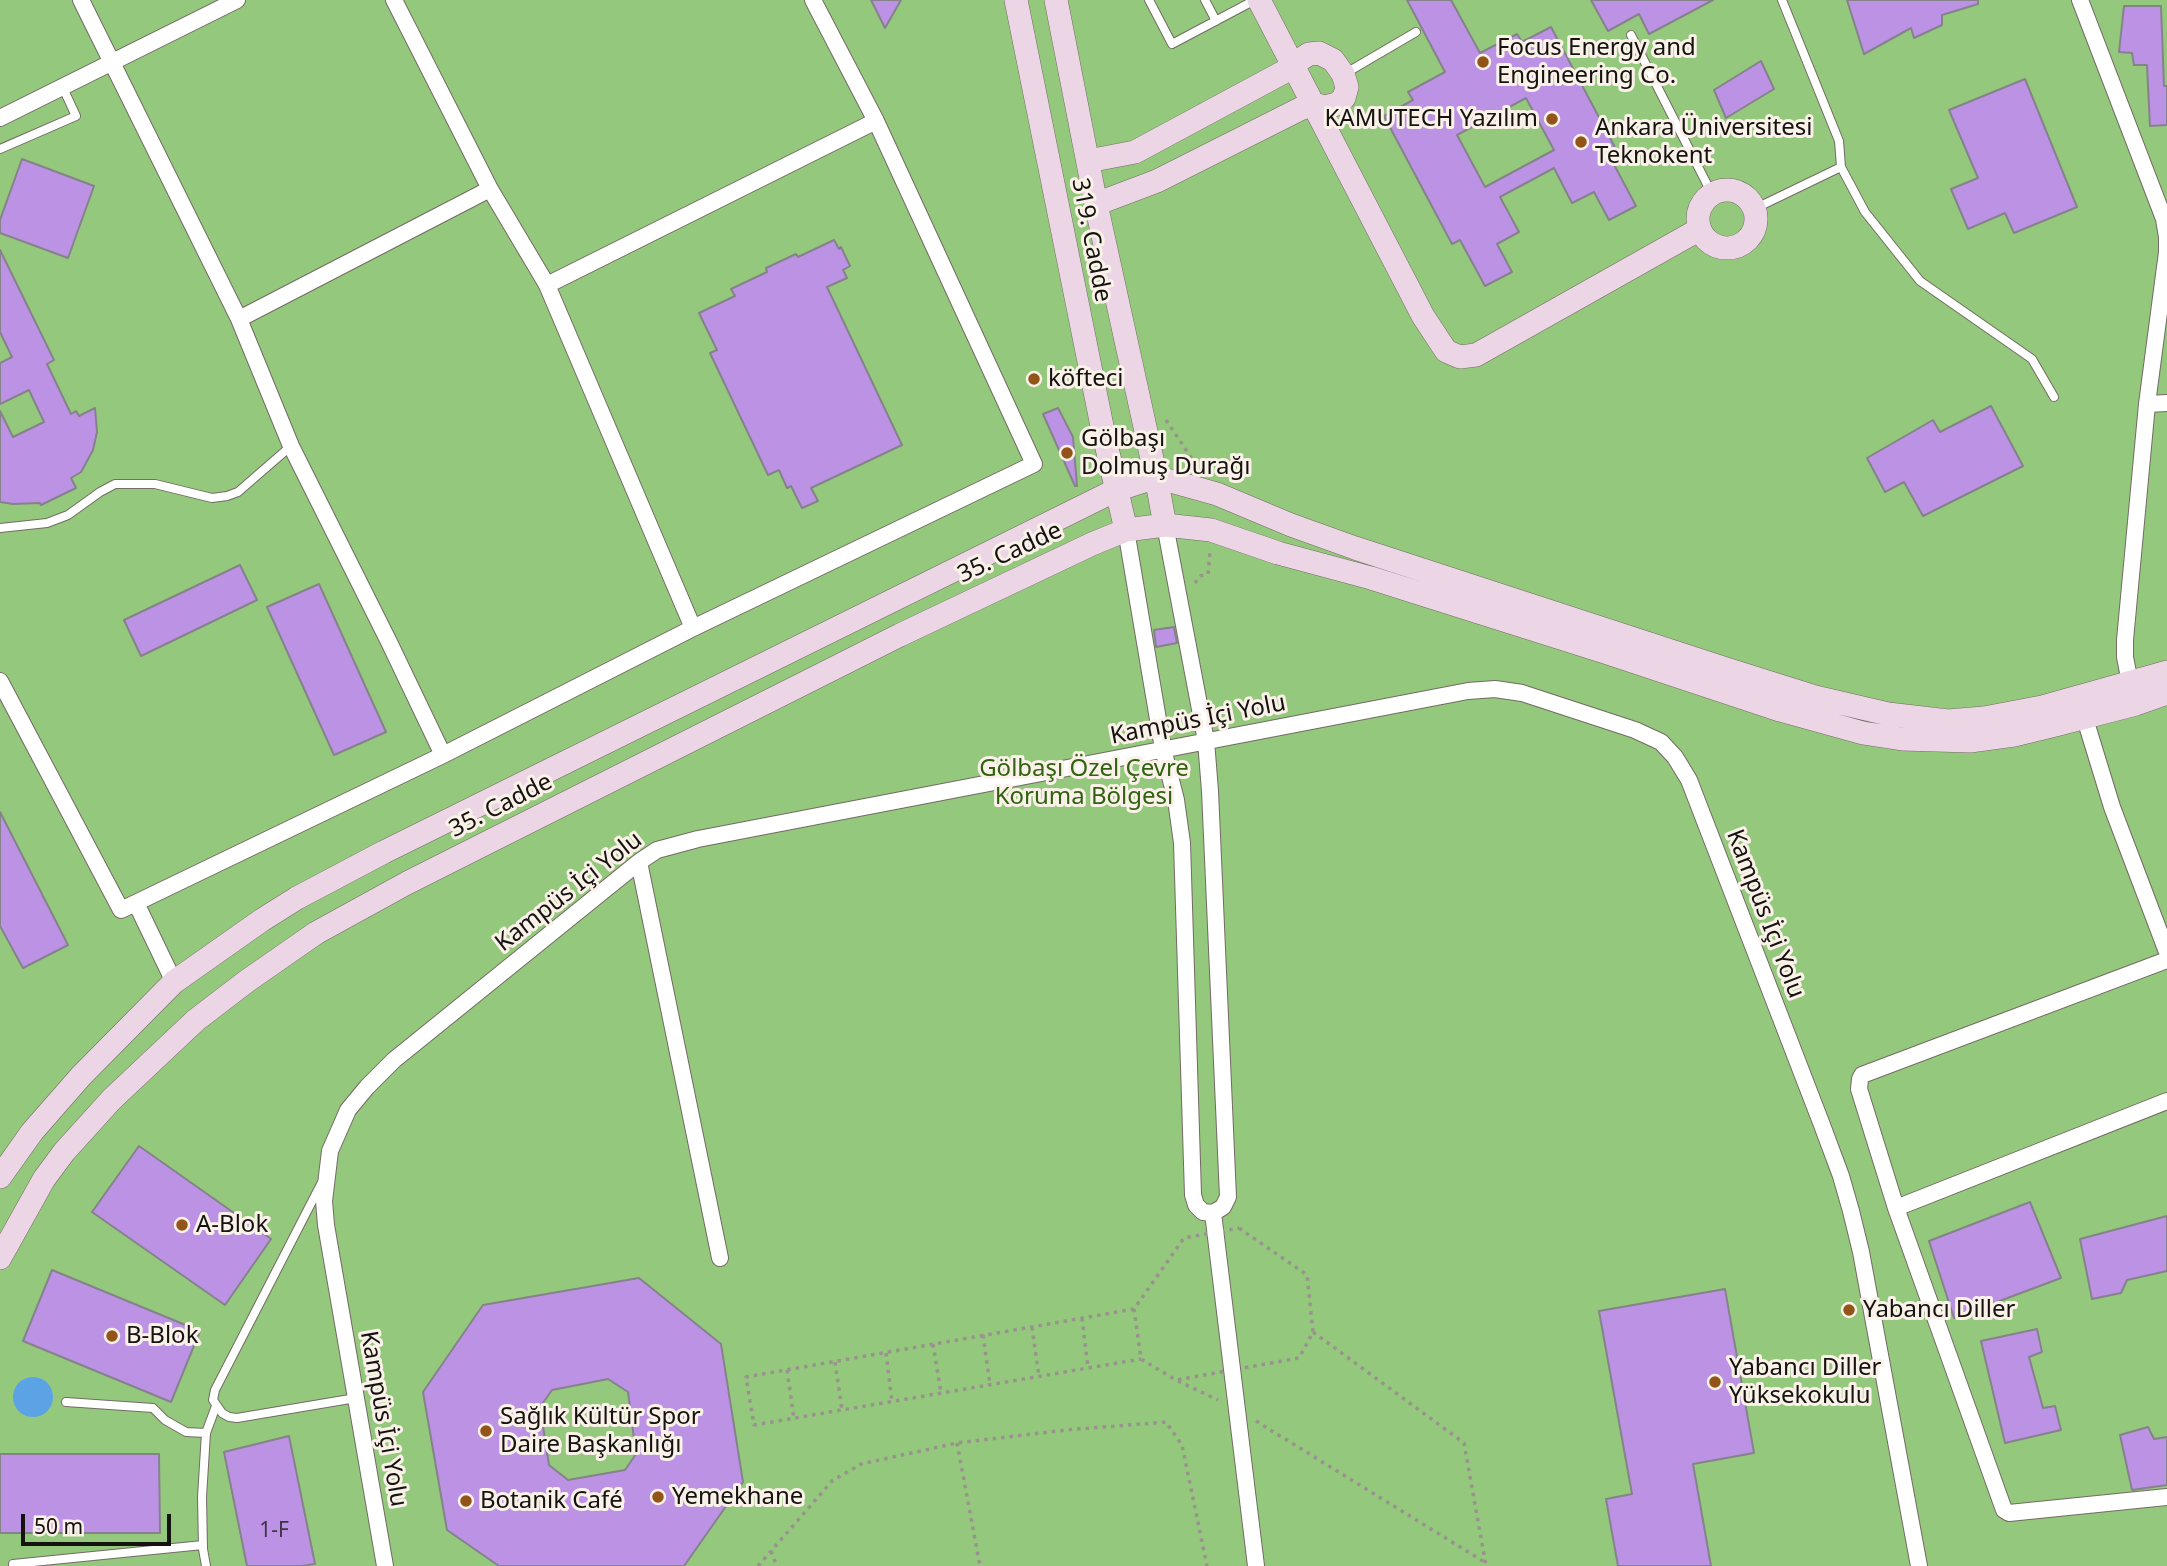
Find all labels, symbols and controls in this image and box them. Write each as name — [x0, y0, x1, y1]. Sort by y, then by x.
place label: Focus Energy and Engineering Co. — [1497, 34, 1696, 90]
marker: Focus Energy and Engineering Co. — [1475, 54, 1491, 70]
place label: KAMUTECH Yazılım — [1324, 105, 1538, 133]
marker: KAMUTECH Yazılım — [1544, 111, 1560, 127]
place label: Ankara Üniversitesi Teknokent — [1595, 114, 1812, 170]
marker: Ankara Üniversitesi Teknokent — [1573, 134, 1589, 150]
street label: 319. Cadde — [1065, 176, 1117, 304]
place label: köfteci — [1048, 365, 1124, 393]
marker: köfteci — [1026, 371, 1042, 387]
place label: Gölbaşı Dolmuş Durağı — [1081, 425, 1250, 481]
marker: Gölbaşı Dolmuş Durağı — [1059, 445, 1075, 461]
street label: 35. Cadde — [953, 516, 1067, 590]
street label: Kampüs İçi Yolu — [1108, 689, 1288, 751]
park label: Gölbaşı Özel Çevre Koruma Bölgesi — [979, 755, 1189, 811]
street label: 35. Cadde — [445, 768, 557, 844]
street label: Kampüs İçi Yolu — [490, 826, 648, 958]
street label: Kampüs İçi Yolu — [1720, 826, 1810, 1002]
place label: A-Blok — [196, 1211, 268, 1239]
marker: A-Blok — [174, 1217, 190, 1233]
place label: Yabancı Diller — [1863, 1296, 2015, 1324]
marker: Yabancı Diller — [1841, 1302, 1857, 1318]
place label: B-Blok — [126, 1322, 198, 1350]
marker: B-Blok — [104, 1328, 120, 1344]
street label: Kampüs İçi Yolu — [353, 1329, 413, 1509]
place label: Yabancı Diller Yüksekokulu — [1729, 1354, 1881, 1410]
marker: Yabancı Diller Yüksekokulu — [1707, 1374, 1723, 1390]
place label: Sağlık Kültür Spor Daire Başkanlığı — [500, 1403, 701, 1459]
marker: Sağlık Kültür Spor Daire Başkanlığı — [478, 1423, 494, 1439]
place label: Yemekhane — [672, 1483, 803, 1511]
place label: Botanik Café — [480, 1487, 623, 1515]
marker: Yemekhane — [650, 1489, 666, 1505]
marker: Botanik Café — [458, 1493, 474, 1509]
scale bar — [24, 1500, 175, 1544]
text: 50 m — [34, 1512, 83, 1540]
house number: 1-F — [259, 1518, 289, 1544]

